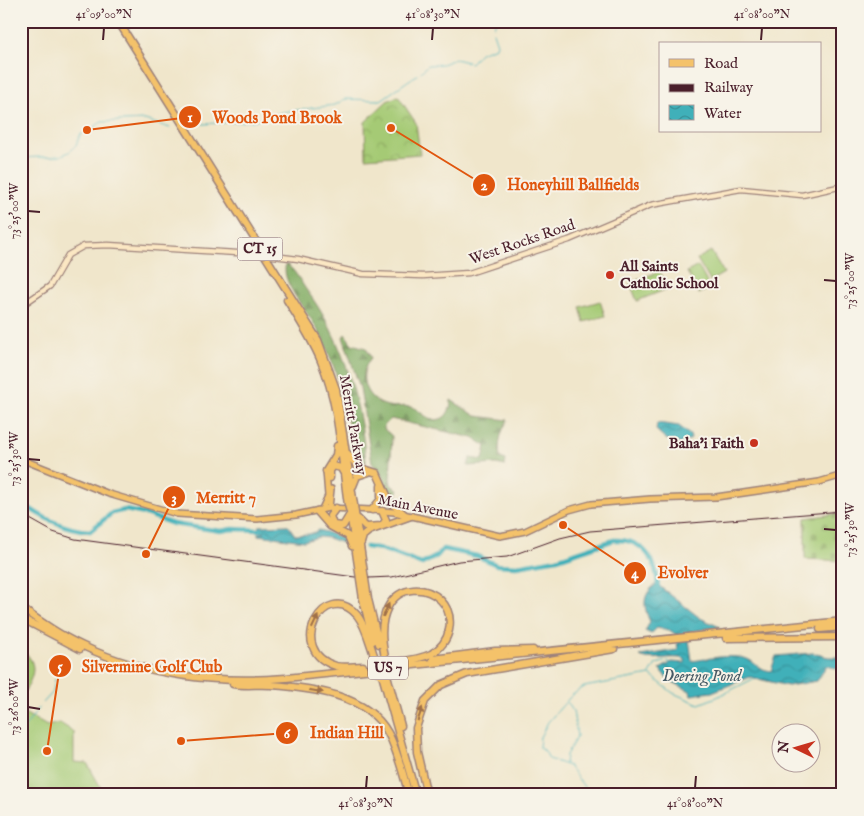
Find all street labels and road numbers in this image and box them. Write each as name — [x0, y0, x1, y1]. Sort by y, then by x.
street label: West Rocks Road — [467, 215, 578, 269]
road number: CT 15 — [238, 238, 282, 260]
street label: Merritt Parkway — [335, 373, 371, 477]
street label: Main Avenue — [376, 490, 460, 524]
road number: US 7 — [368, 656, 408, 680]

